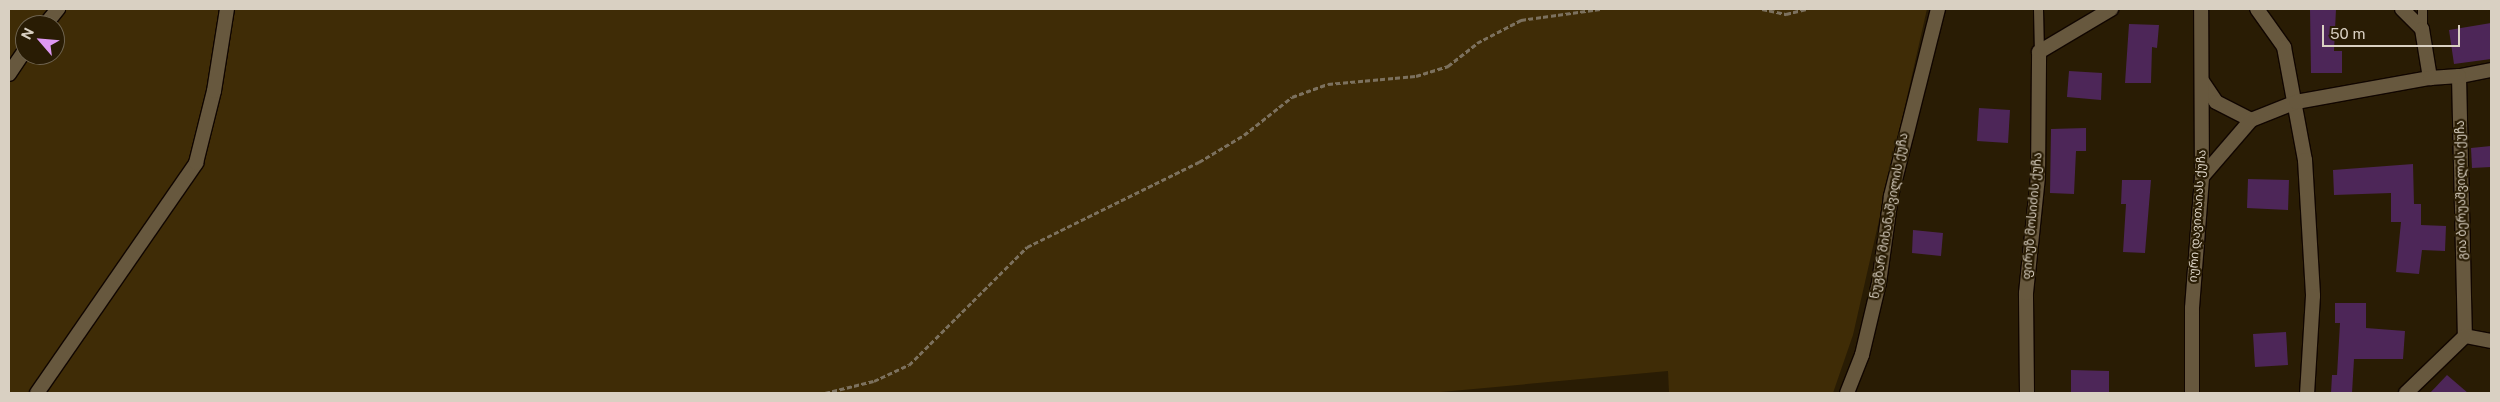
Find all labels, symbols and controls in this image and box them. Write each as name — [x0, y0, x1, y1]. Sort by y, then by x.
north arrow — [15, 15, 65, 65]
scale bar — [2325, 15, 2462, 47]
text: N — [18, 25, 37, 42]
text: 50 m — [2330, 25, 2365, 42]
street label: გია ბერუაშვილის ქუჩა — [2454, 120, 2470, 260]
street label: ნუგზარ მიხანაშვილის ქუჩა — [1868, 132, 1912, 300]
street label: იური დავითაიას ქუჩა — [2186, 149, 2210, 283]
street label: ფირუზ მოსიძის ქუჩა — [2020, 152, 2046, 280]

